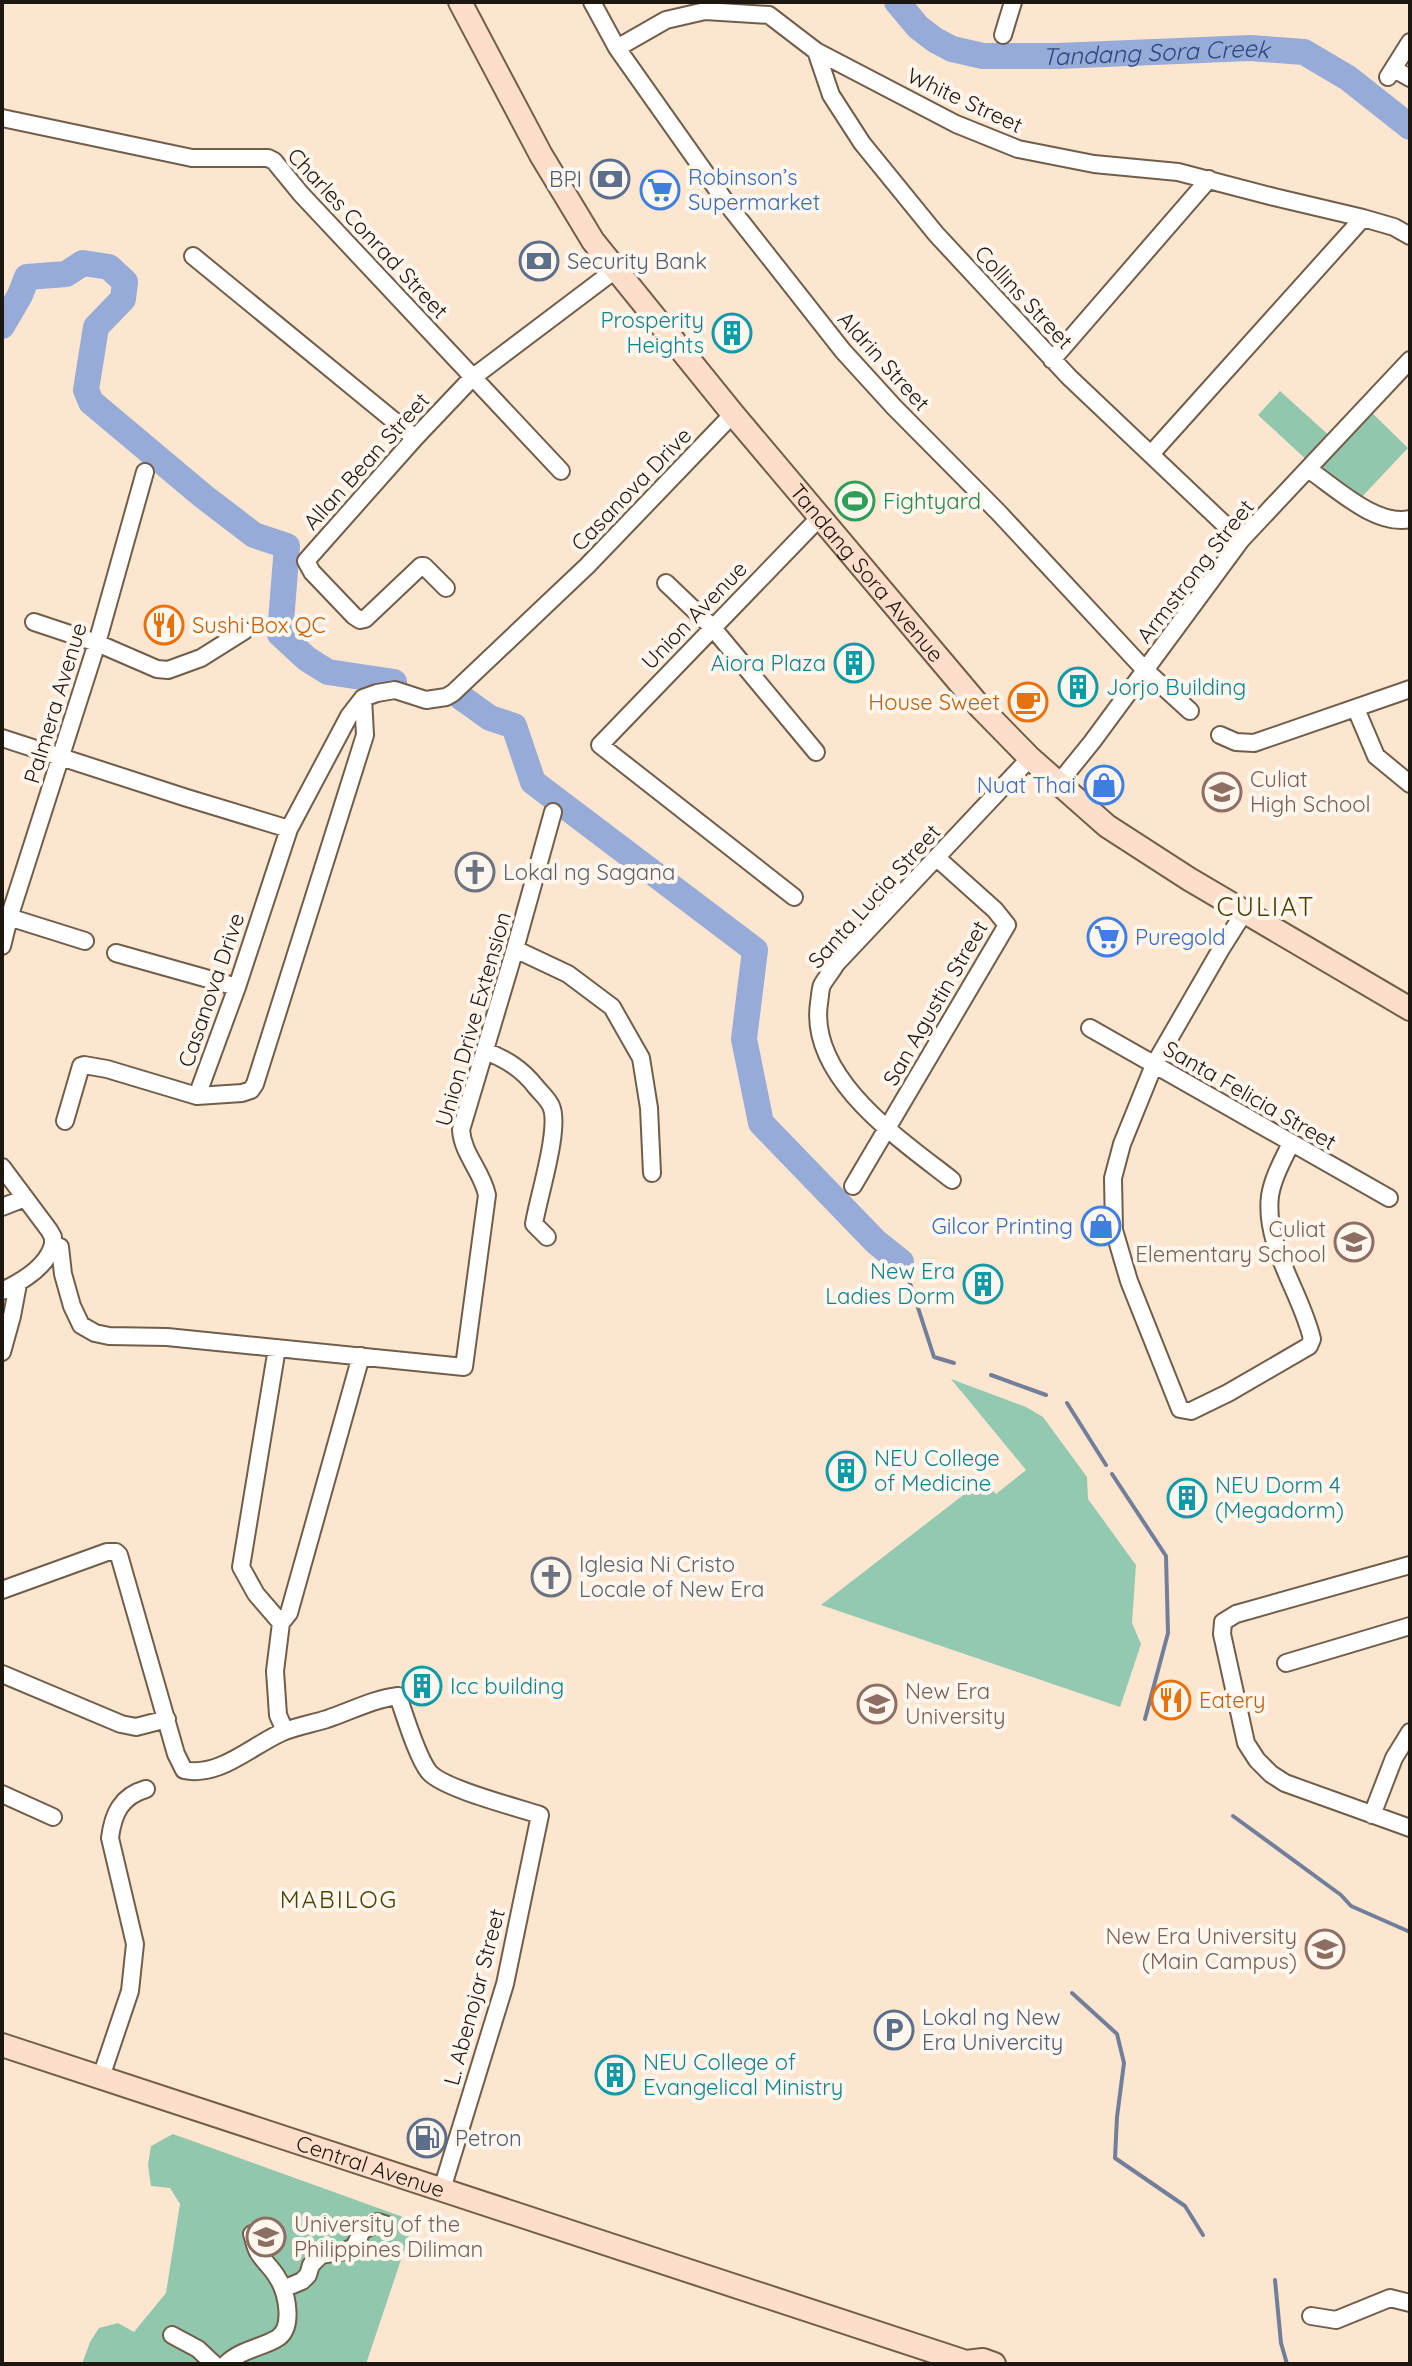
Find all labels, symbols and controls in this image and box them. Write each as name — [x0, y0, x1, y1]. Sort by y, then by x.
water label: Tandang Sora Creek — [1042, 33, 1273, 71]
street label: White Street — [903, 61, 1027, 139]
street label: Charles Conrad Street — [281, 142, 455, 324]
bank icon: BPI — [589, 158, 631, 200]
place label: Robinson’s Supermarket — [688, 163, 820, 216]
place label: BPI — [549, 165, 582, 193]
supermarket icon: Robinson’s Supermarket — [639, 169, 681, 211]
street label: Collins Street — [969, 239, 1079, 355]
bank icon: Security Bank — [518, 240, 560, 282]
place label: Security Bank — [567, 247, 707, 275]
street label: Aldrin Street — [832, 305, 936, 417]
place label: Prosperity Heights — [600, 306, 704, 359]
building icon: Prosperity Heights — [711, 312, 753, 354]
street label: Allan Bean Street — [297, 386, 435, 536]
street label: Casanova Drive — [565, 421, 697, 557]
street label: Tandang Sora Avenue — [784, 478, 950, 668]
sports icon: Fightyard — [834, 480, 876, 522]
place label: Fightyard — [883, 487, 981, 515]
street label: Armstrong Street — [1130, 494, 1260, 648]
street label: Union Avenue — [635, 555, 753, 675]
restaurant icon: Sushi Box QC — [143, 604, 185, 646]
place label: Sushi Box QC — [192, 611, 326, 639]
street label: Palmera Avenue — [17, 619, 93, 787]
building icon: Aiora Plaza — [833, 642, 875, 684]
place label: Aiora Plaza — [711, 649, 826, 677]
building icon: Jorjo Building — [1057, 666, 1099, 708]
place label: Jorjo Building — [1106, 673, 1246, 701]
cafe icon: House Sweet — [1007, 681, 1049, 723]
place label: House Sweet — [868, 688, 1000, 716]
shop icon: Nuat Thai — [1083, 764, 1125, 806]
place label: Culiat High School — [1250, 765, 1371, 818]
place label: Nuat Thai — [977, 771, 1076, 799]
school or university icon: Culiat High School — [1201, 771, 1243, 813]
street label: Santa Lucia Street — [802, 818, 946, 974]
church icon: Lokal ng Sagana — [454, 851, 496, 893]
place label: Lokal ng Sagana — [503, 858, 675, 886]
district label: CULIAT — [1216, 890, 1316, 923]
street label: Casanova Drive — [172, 909, 250, 1071]
street label: Union Drive Extension — [429, 909, 517, 1129]
street label: San Agustin Street — [876, 915, 994, 1091]
supermarket icon: Puregold — [1086, 916, 1128, 958]
place label: Puregold — [1135, 923, 1226, 951]
street label: Santa Felicia Street — [1159, 1034, 1341, 1156]
shop icon: Gilcor Printing — [1080, 1205, 1122, 1247]
place label: Gilcor Printing — [931, 1212, 1073, 1240]
place label: Culiat Elementary School — [1135, 1215, 1326, 1268]
school or university icon: Culiat Elementary School — [1333, 1221, 1375, 1263]
place label: New Era Ladies Dorm — [825, 1257, 955, 1310]
building icon: New Era Ladies Dorm — [962, 1263, 1004, 1305]
place label: NEU College of Medicine — [874, 1444, 1000, 1497]
building icon: NEU College of Medicine — [825, 1450, 867, 1492]
place label: NEU Dorm 4 (Megadorm) — [1215, 1471, 1344, 1524]
building icon: NEU Dorm 4 (Megadorm) — [1166, 1477, 1208, 1519]
place label: Iglesia Ni Cristo Locale of New Era — [579, 1550, 764, 1603]
church icon: Iglesia Ni Cristo Locale of New Era — [530, 1556, 572, 1598]
building icon: Icc building — [401, 1665, 443, 1707]
place label: Icc building — [450, 1672, 564, 1700]
place label: New Era University — [905, 1677, 1006, 1730]
restaurant icon: Eatery — [1150, 1679, 1192, 1721]
school or university icon: New Era University — [856, 1683, 898, 1725]
place label: Eatery — [1199, 1686, 1266, 1714]
district label: MABILOG — [280, 1884, 398, 1914]
street label: L. Abenojar Street — [437, 1906, 511, 2088]
place label: New Era University (Main Campus) — [1105, 1922, 1297, 1975]
school or university icon: New Era University (Main Campus) — [1304, 1928, 1346, 1970]
place label: Lokal ng New Era Univercity — [922, 2003, 1063, 2056]
parking icon: Lokal ng New Era Univercity — [873, 2009, 915, 2051]
place label: NEU College of Evangelical Ministry — [643, 2048, 843, 2101]
building icon: NEU College of Evangelical Ministry — [594, 2054, 636, 2096]
fuel station icon: Petron — [406, 2117, 448, 2159]
place label: Petron — [455, 2124, 522, 2152]
street label: Central Avenue — [293, 2129, 449, 2204]
place label: University of the Philippines Diliman — [294, 2210, 483, 2263]
school or university icon: University of the Philippines Diliman — [245, 2216, 287, 2258]

